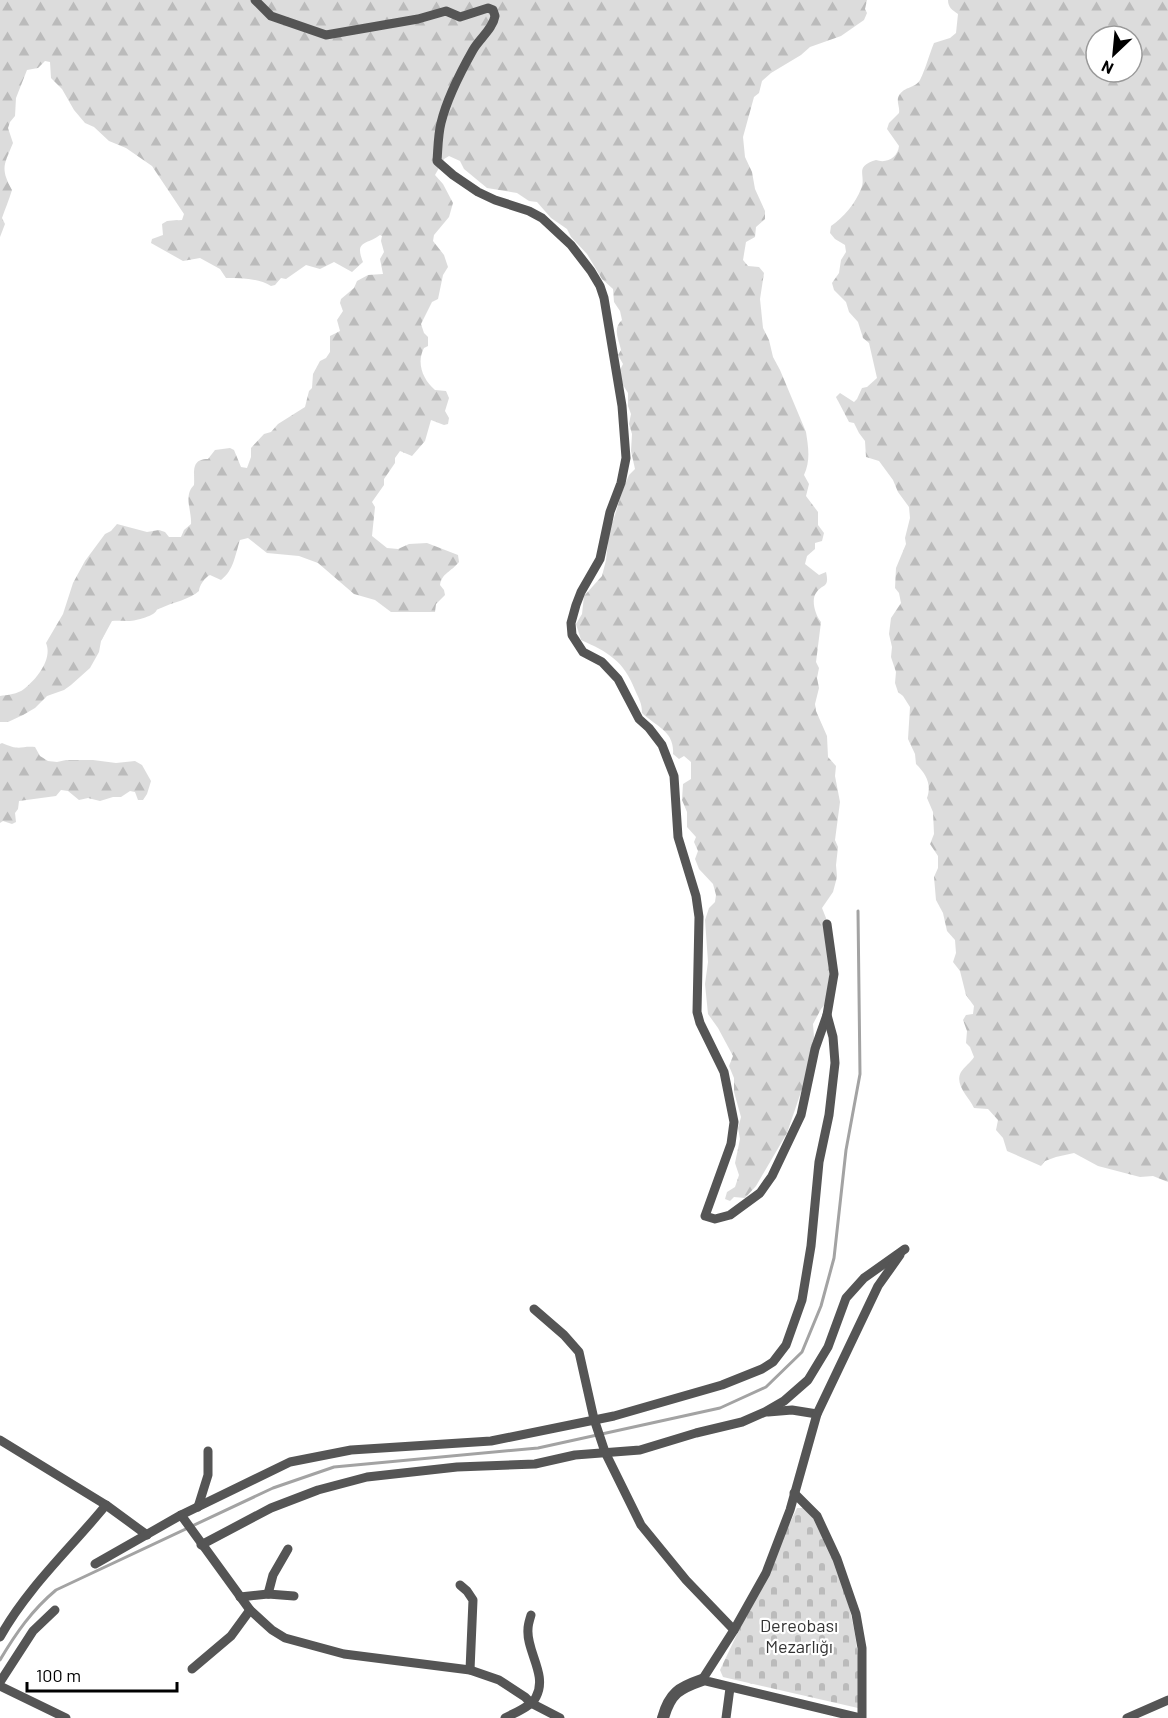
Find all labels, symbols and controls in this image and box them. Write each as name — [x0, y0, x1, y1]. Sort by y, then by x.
north arrow — [1084, 24, 1144, 84]
text: N — [1098, 57, 1116, 79]
park label: Dereobası Mezarlığı — [760, 1614, 838, 1657]
scale bar — [27, 1655, 177, 1693]
text: 100 m — [36, 1664, 81, 1686]

